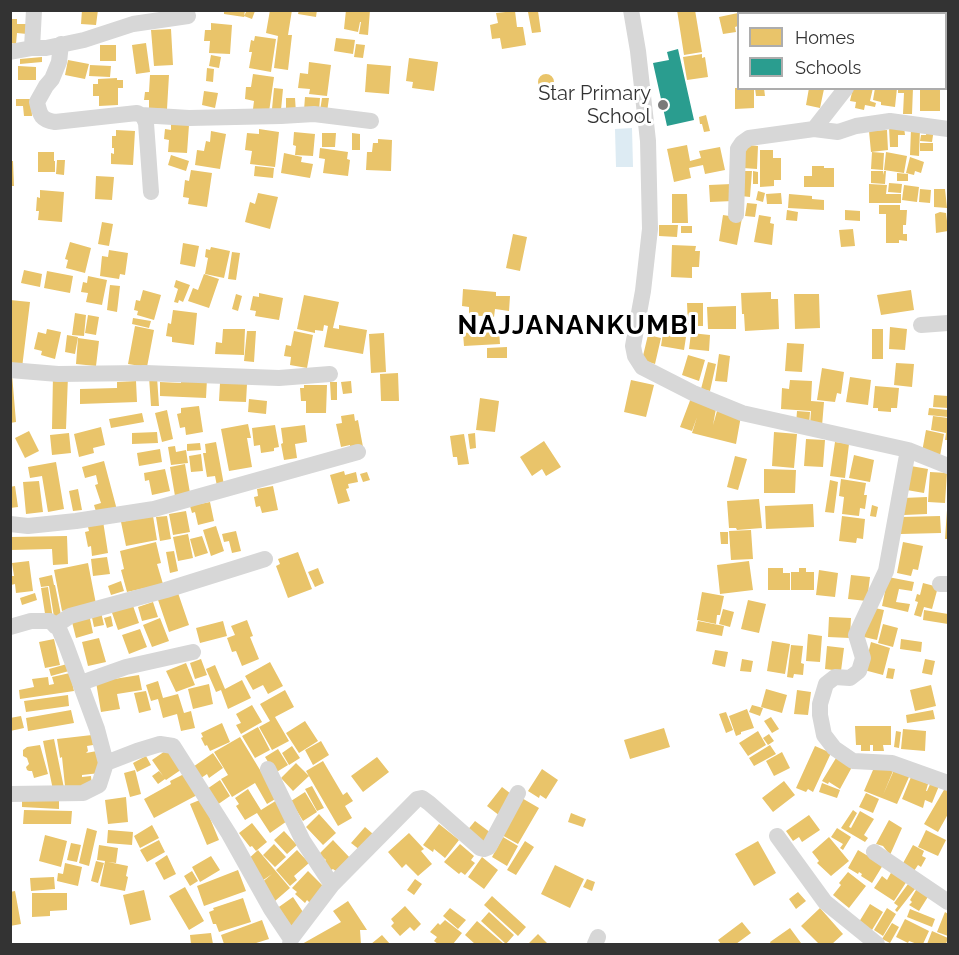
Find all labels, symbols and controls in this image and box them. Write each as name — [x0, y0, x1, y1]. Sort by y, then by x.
legend — [737, 12, 947, 90]
text: Homes — [795, 27, 855, 48]
text: Schools — [795, 57, 861, 78]
place label: Star Primary School — [538, 82, 651, 129]
marker: Star Primary School — [656, 98, 670, 112]
district label: NAJJANANKUMBI — [458, 310, 698, 342]

